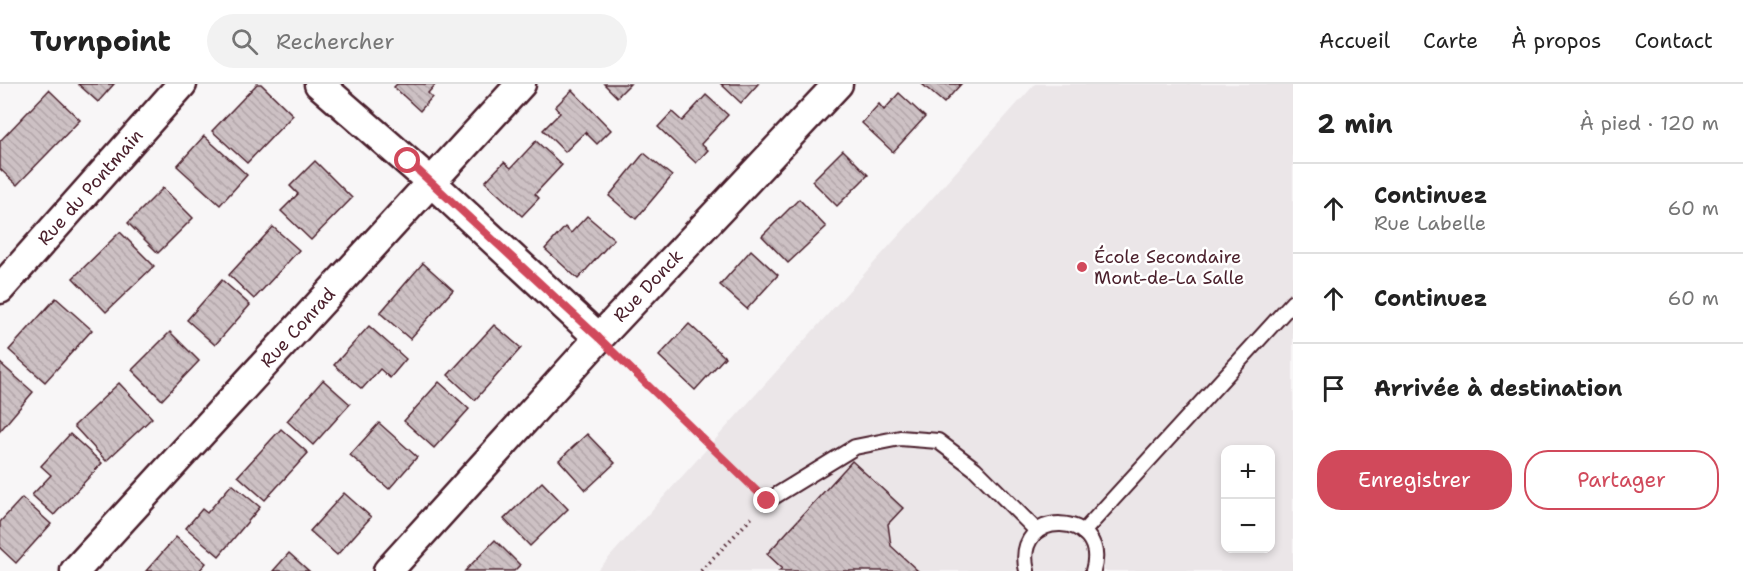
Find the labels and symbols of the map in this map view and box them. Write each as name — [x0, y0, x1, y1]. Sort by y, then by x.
street label: Rue du Pontmain — [32, 124, 148, 251]
route start — [394, 147, 420, 173]
street label: Rue Donck — [608, 244, 688, 327]
place label: École Secondaire Mont-de-La Salle — [1094, 245, 1244, 290]
marker: École Secondaire Mont-de-La Salle — [1075, 260, 1089, 274]
street label: Rue Conrad — [255, 282, 341, 373]
route end — [753, 487, 779, 513]

